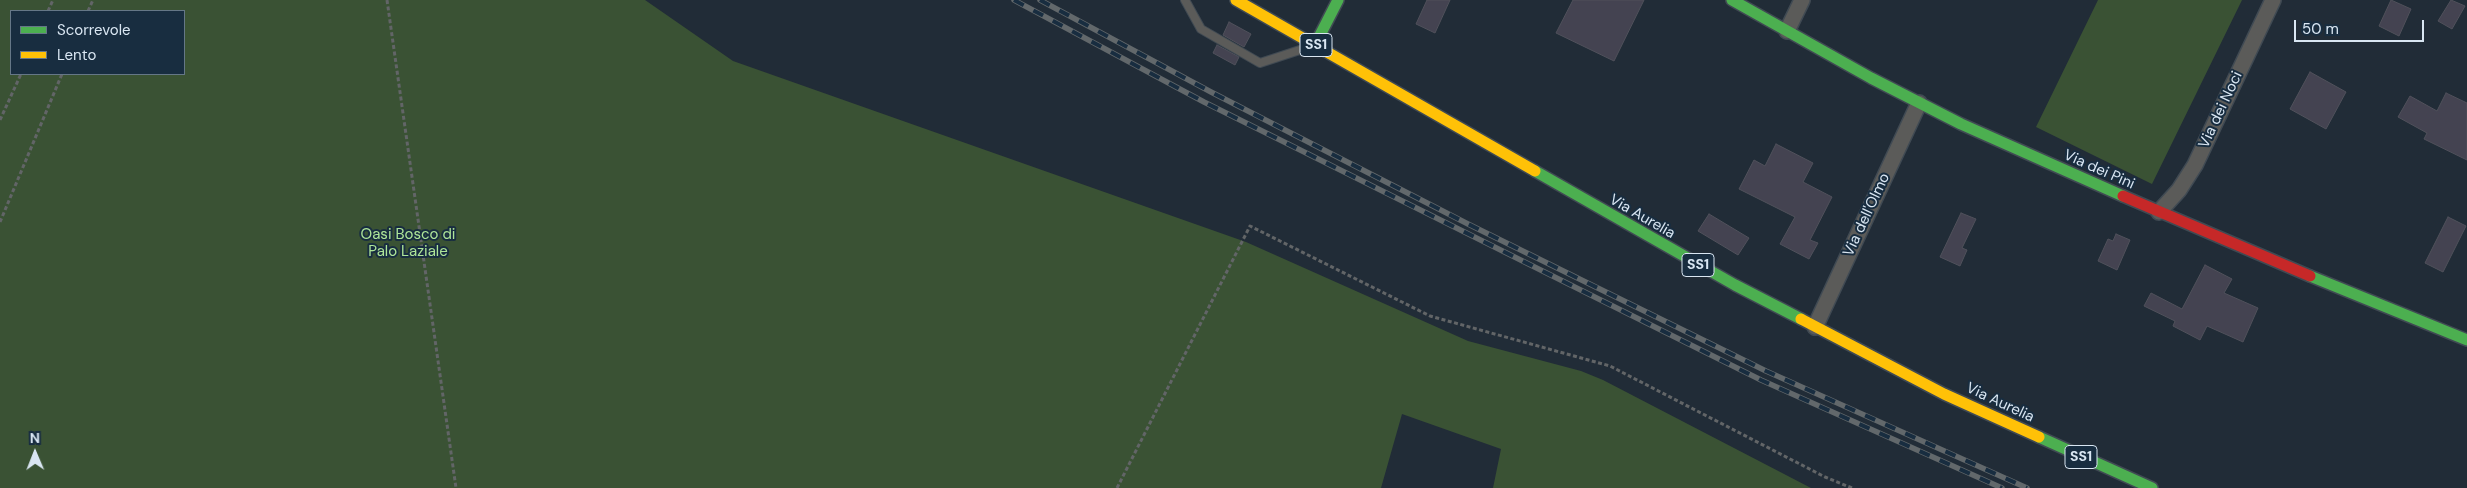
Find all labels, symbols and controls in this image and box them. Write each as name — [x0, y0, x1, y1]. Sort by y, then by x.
legend — [10, 10, 185, 75]
scale bar — [2297, 10, 2427, 42]
text: 50 m — [2302, 19, 2339, 39]
text: Scorrevole — [57, 20, 131, 40]
road number: SS1 — [1300, 34, 1332, 56]
text: Lento — [57, 45, 96, 65]
street label: Via dei Noci — [2195, 69, 2247, 151]
street label: Via dei Pini — [2061, 146, 2137, 194]
street label: Via dell'Olmo — [1840, 170, 1894, 260]
street label: Via Aurelia — [1606, 191, 1678, 243]
park label: Oasi Bosco di Palo Laziale — [361, 226, 455, 261]
road number: SS1 — [1682, 254, 1714, 276]
street label: Via Aurelia — [1963, 379, 2037, 427]
north arrow — [10, 428, 60, 478]
text: N — [29, 429, 40, 447]
road number: SS1 — [2065, 446, 2097, 468]

